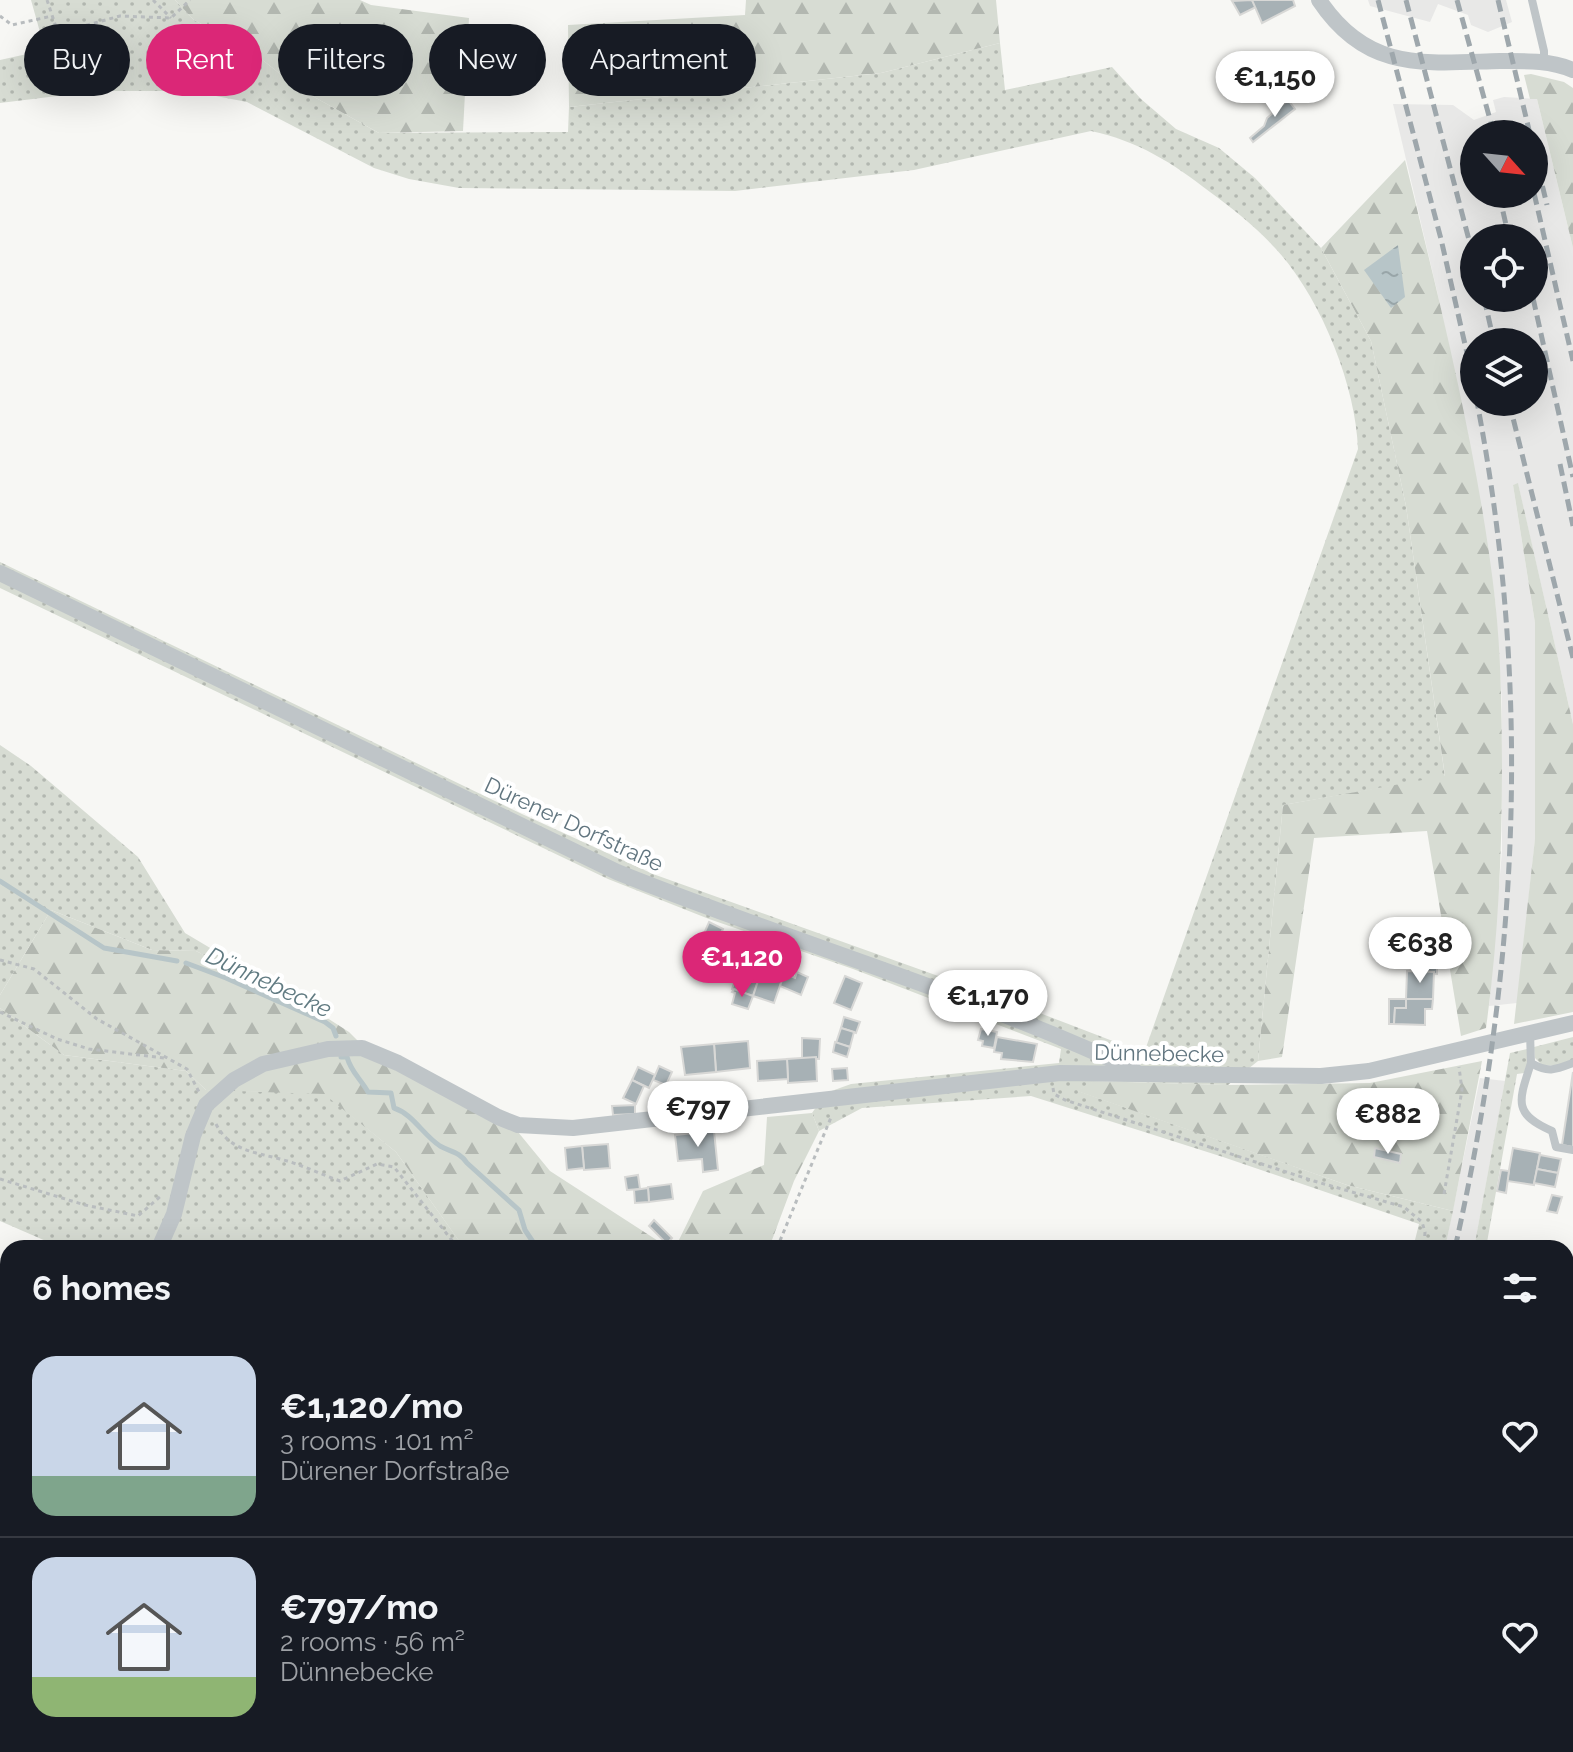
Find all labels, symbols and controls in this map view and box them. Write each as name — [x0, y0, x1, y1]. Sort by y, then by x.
chip: Buy — [24, 24, 130, 96]
chip: Rent — [146, 24, 262, 96]
chip: Filters — [278, 24, 413, 96]
chip: New — [429, 24, 546, 96]
chip: Apartment — [562, 24, 756, 96]
pin: €1,150 — [1210, 51, 1340, 119]
text: €1,150 — [1234, 62, 1316, 92]
north arrow — [1460, 120, 1548, 208]
map controls — [1460, 120, 1548, 416]
button: locate — [1460, 224, 1548, 312]
button: layers — [1460, 328, 1548, 416]
street label: Dürener Dorfstraße — [481, 771, 668, 877]
pin: €638 — [1373, 917, 1467, 985]
text: €638 — [1387, 928, 1453, 958]
pin: €1,120 — [677, 931, 807, 999]
water label: Dünnebecke — [202, 940, 337, 1024]
text: €1,120 — [700, 942, 784, 972]
pin: €1,170 — [923, 970, 1053, 1038]
text: €1,170 — [946, 981, 1030, 1011]
street label: Dünnebecke — [1094, 1039, 1224, 1067]
pin: €797 — [651, 1081, 745, 1149]
pin: €882 — [1341, 1088, 1435, 1156]
text: €797 — [665, 1092, 731, 1122]
text: €882 — [1355, 1099, 1421, 1129]
icon: filters — [1498, 1266, 1542, 1310]
text: 6 homes — [32, 1268, 171, 1308]
text: €1,120/mo — [280, 1386, 463, 1426]
icon: home — [96, 1388, 192, 1484]
icon: heart — [1498, 1414, 1542, 1458]
text: 3 rooms · 101 m² — [280, 1426, 474, 1456]
text: Dürener Dorfstraße — [280, 1456, 509, 1486]
text: €797/mo — [280, 1587, 438, 1627]
icon: home — [96, 1589, 192, 1685]
icon: heart — [1498, 1615, 1542, 1659]
text: 2 rooms · 56 m² — [280, 1627, 465, 1657]
text: Dünnebecke — [280, 1657, 434, 1687]

